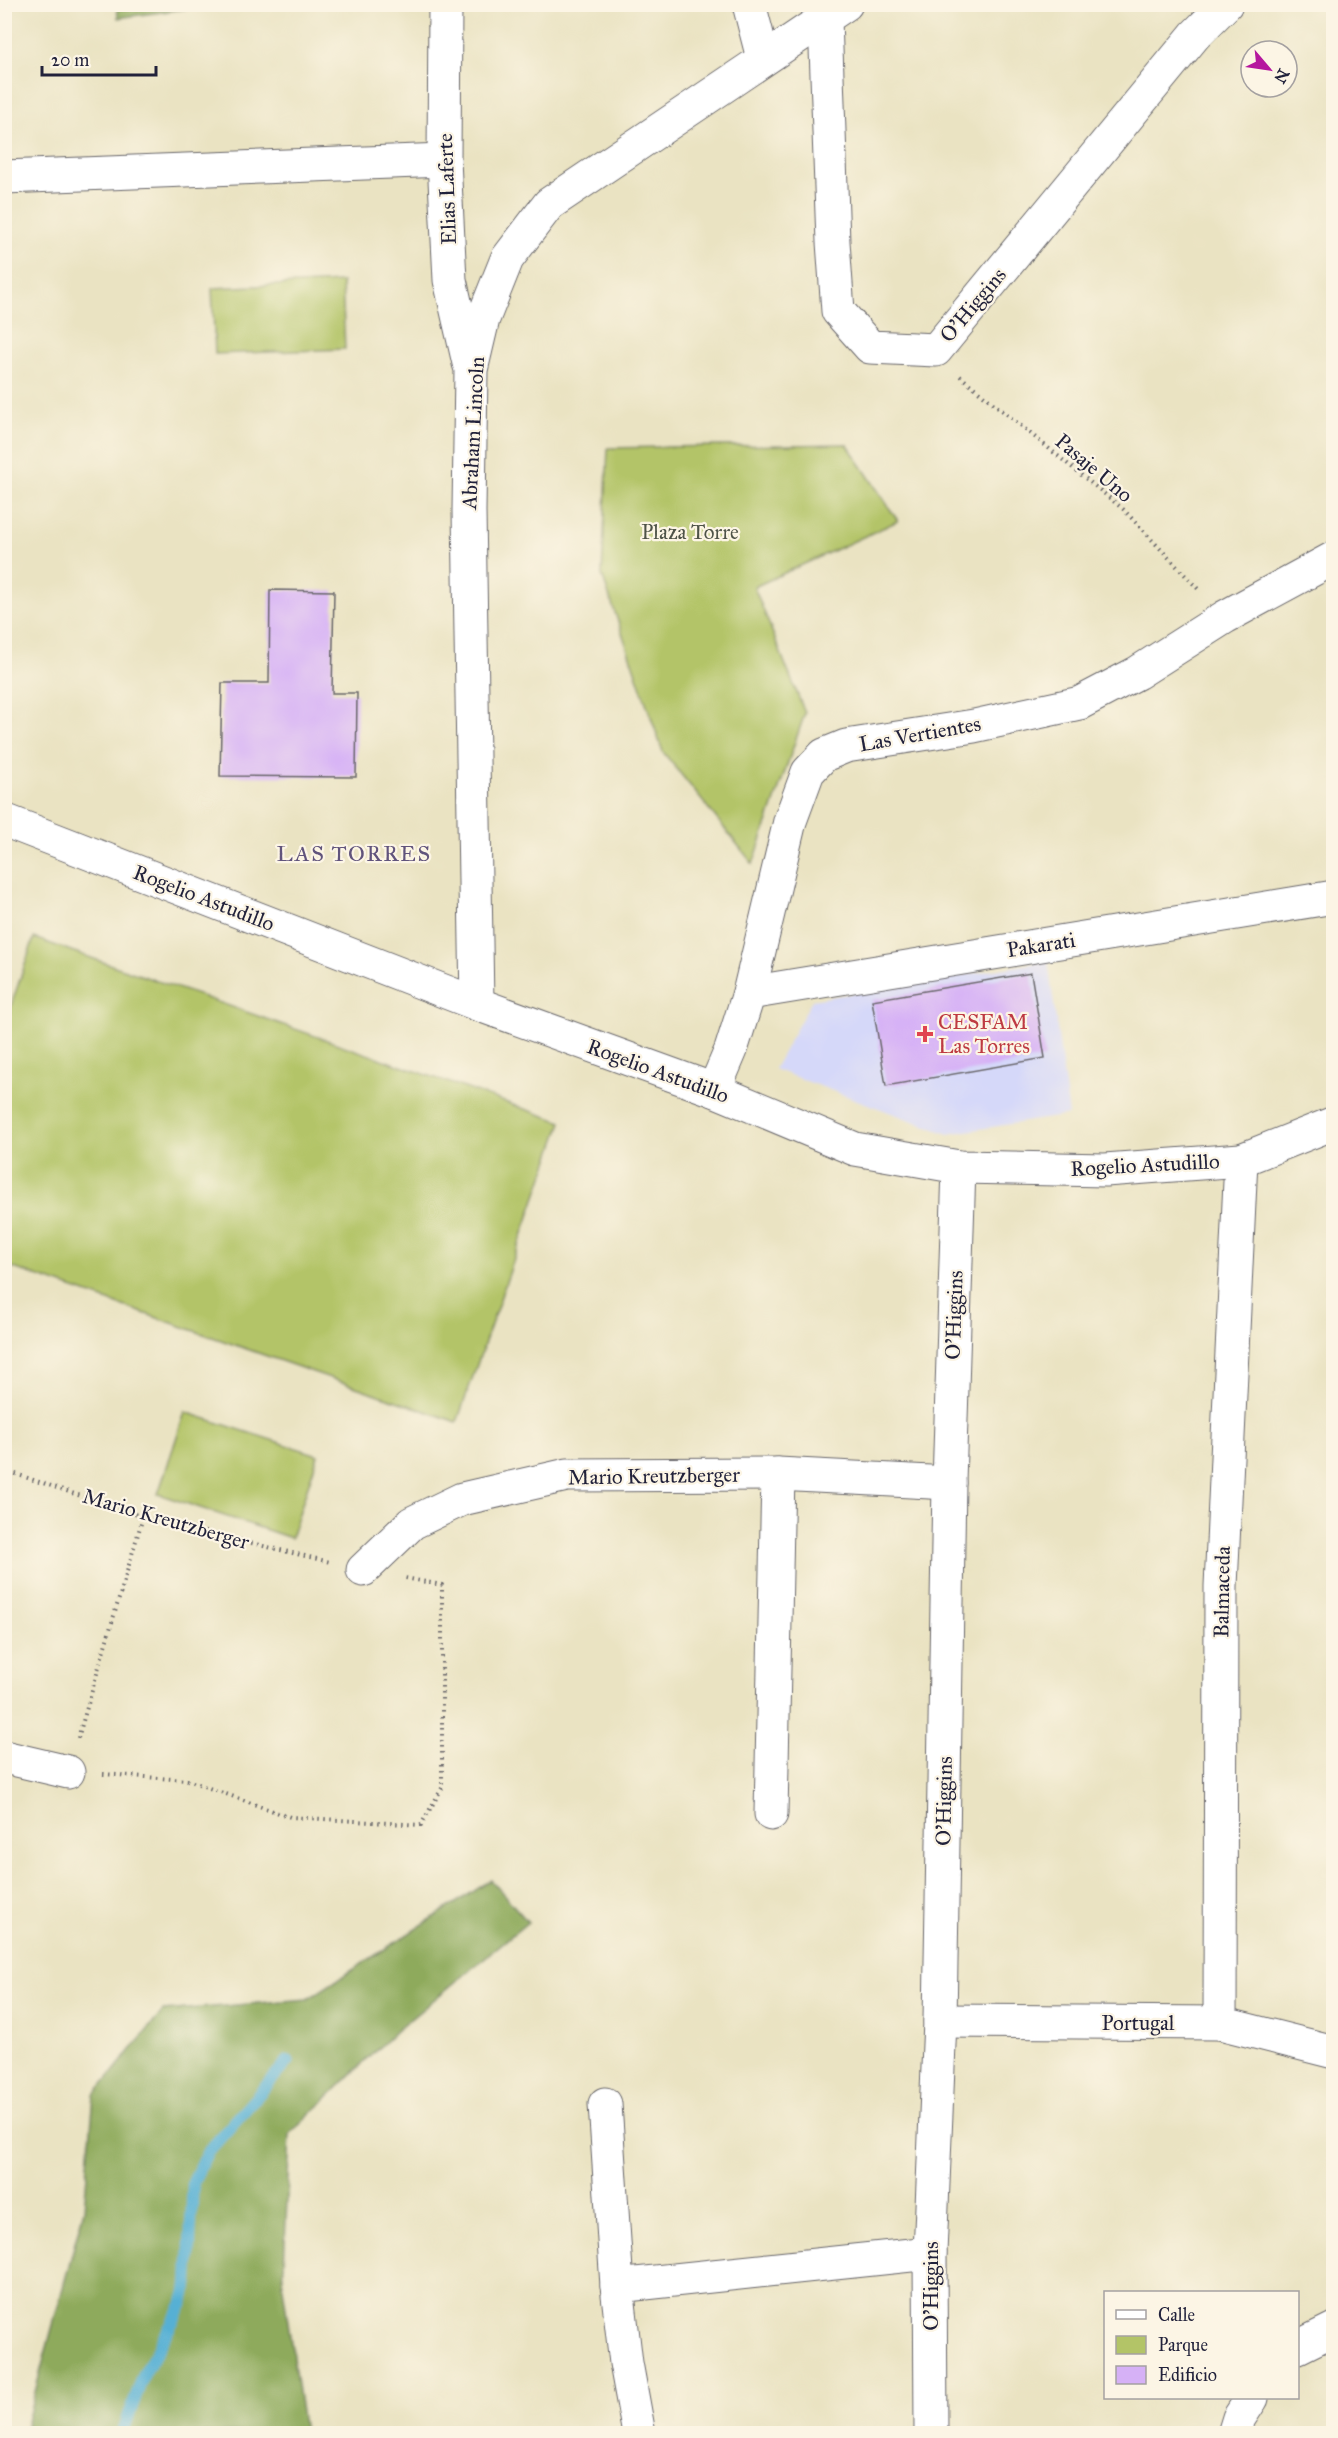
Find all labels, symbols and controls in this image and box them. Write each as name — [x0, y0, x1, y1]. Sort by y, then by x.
scale bar — [42, 39, 156, 77]
north arrow — [1239, 39, 1299, 99]
text: 20 m — [51, 49, 89, 71]
text: N — [1270, 65, 1293, 87]
street label: Elias Laferte — [432, 133, 462, 245]
street label: O'Higgins — [934, 262, 1012, 348]
street label: Abraham Lincoln — [456, 356, 490, 511]
street label: Pasaje Uno — [1050, 428, 1138, 508]
park label: Plaza Torre — [641, 519, 739, 545]
street label: Las Vertientes — [857, 710, 983, 758]
district label: LAS TORRES — [276, 840, 432, 867]
street label: Rogelio Astudillo — [130, 859, 279, 937]
street label: Pakarati — [1005, 927, 1077, 963]
place label: CESFAM Las Torres — [938, 1009, 1030, 1059]
marker: CESFAM Las Torres — [916, 1025, 934, 1043]
street label: Rogelio Astudillo — [583, 1033, 733, 1109]
street label: Rogelio Astudillo — [1070, 1148, 1220, 1182]
street label: O'Higgins — [939, 1270, 969, 1360]
street label: Mario Kreutzberger — [568, 1461, 740, 1491]
street label: Mario Kreutzberger — [80, 1483, 252, 1555]
street label: Balmaceda — [1208, 1546, 1236, 1638]
street label: O'Higgins — [930, 1756, 958, 1846]
street label: Portugal — [1101, 2010, 1175, 2036]
street label: O'Higgins — [918, 2241, 944, 2331]
legend — [1104, 2291, 1299, 2399]
text: Calle — [1158, 2304, 1195, 2326]
text: Parque — [1158, 2334, 1208, 2357]
text: Edificio — [1158, 2364, 1217, 2386]

